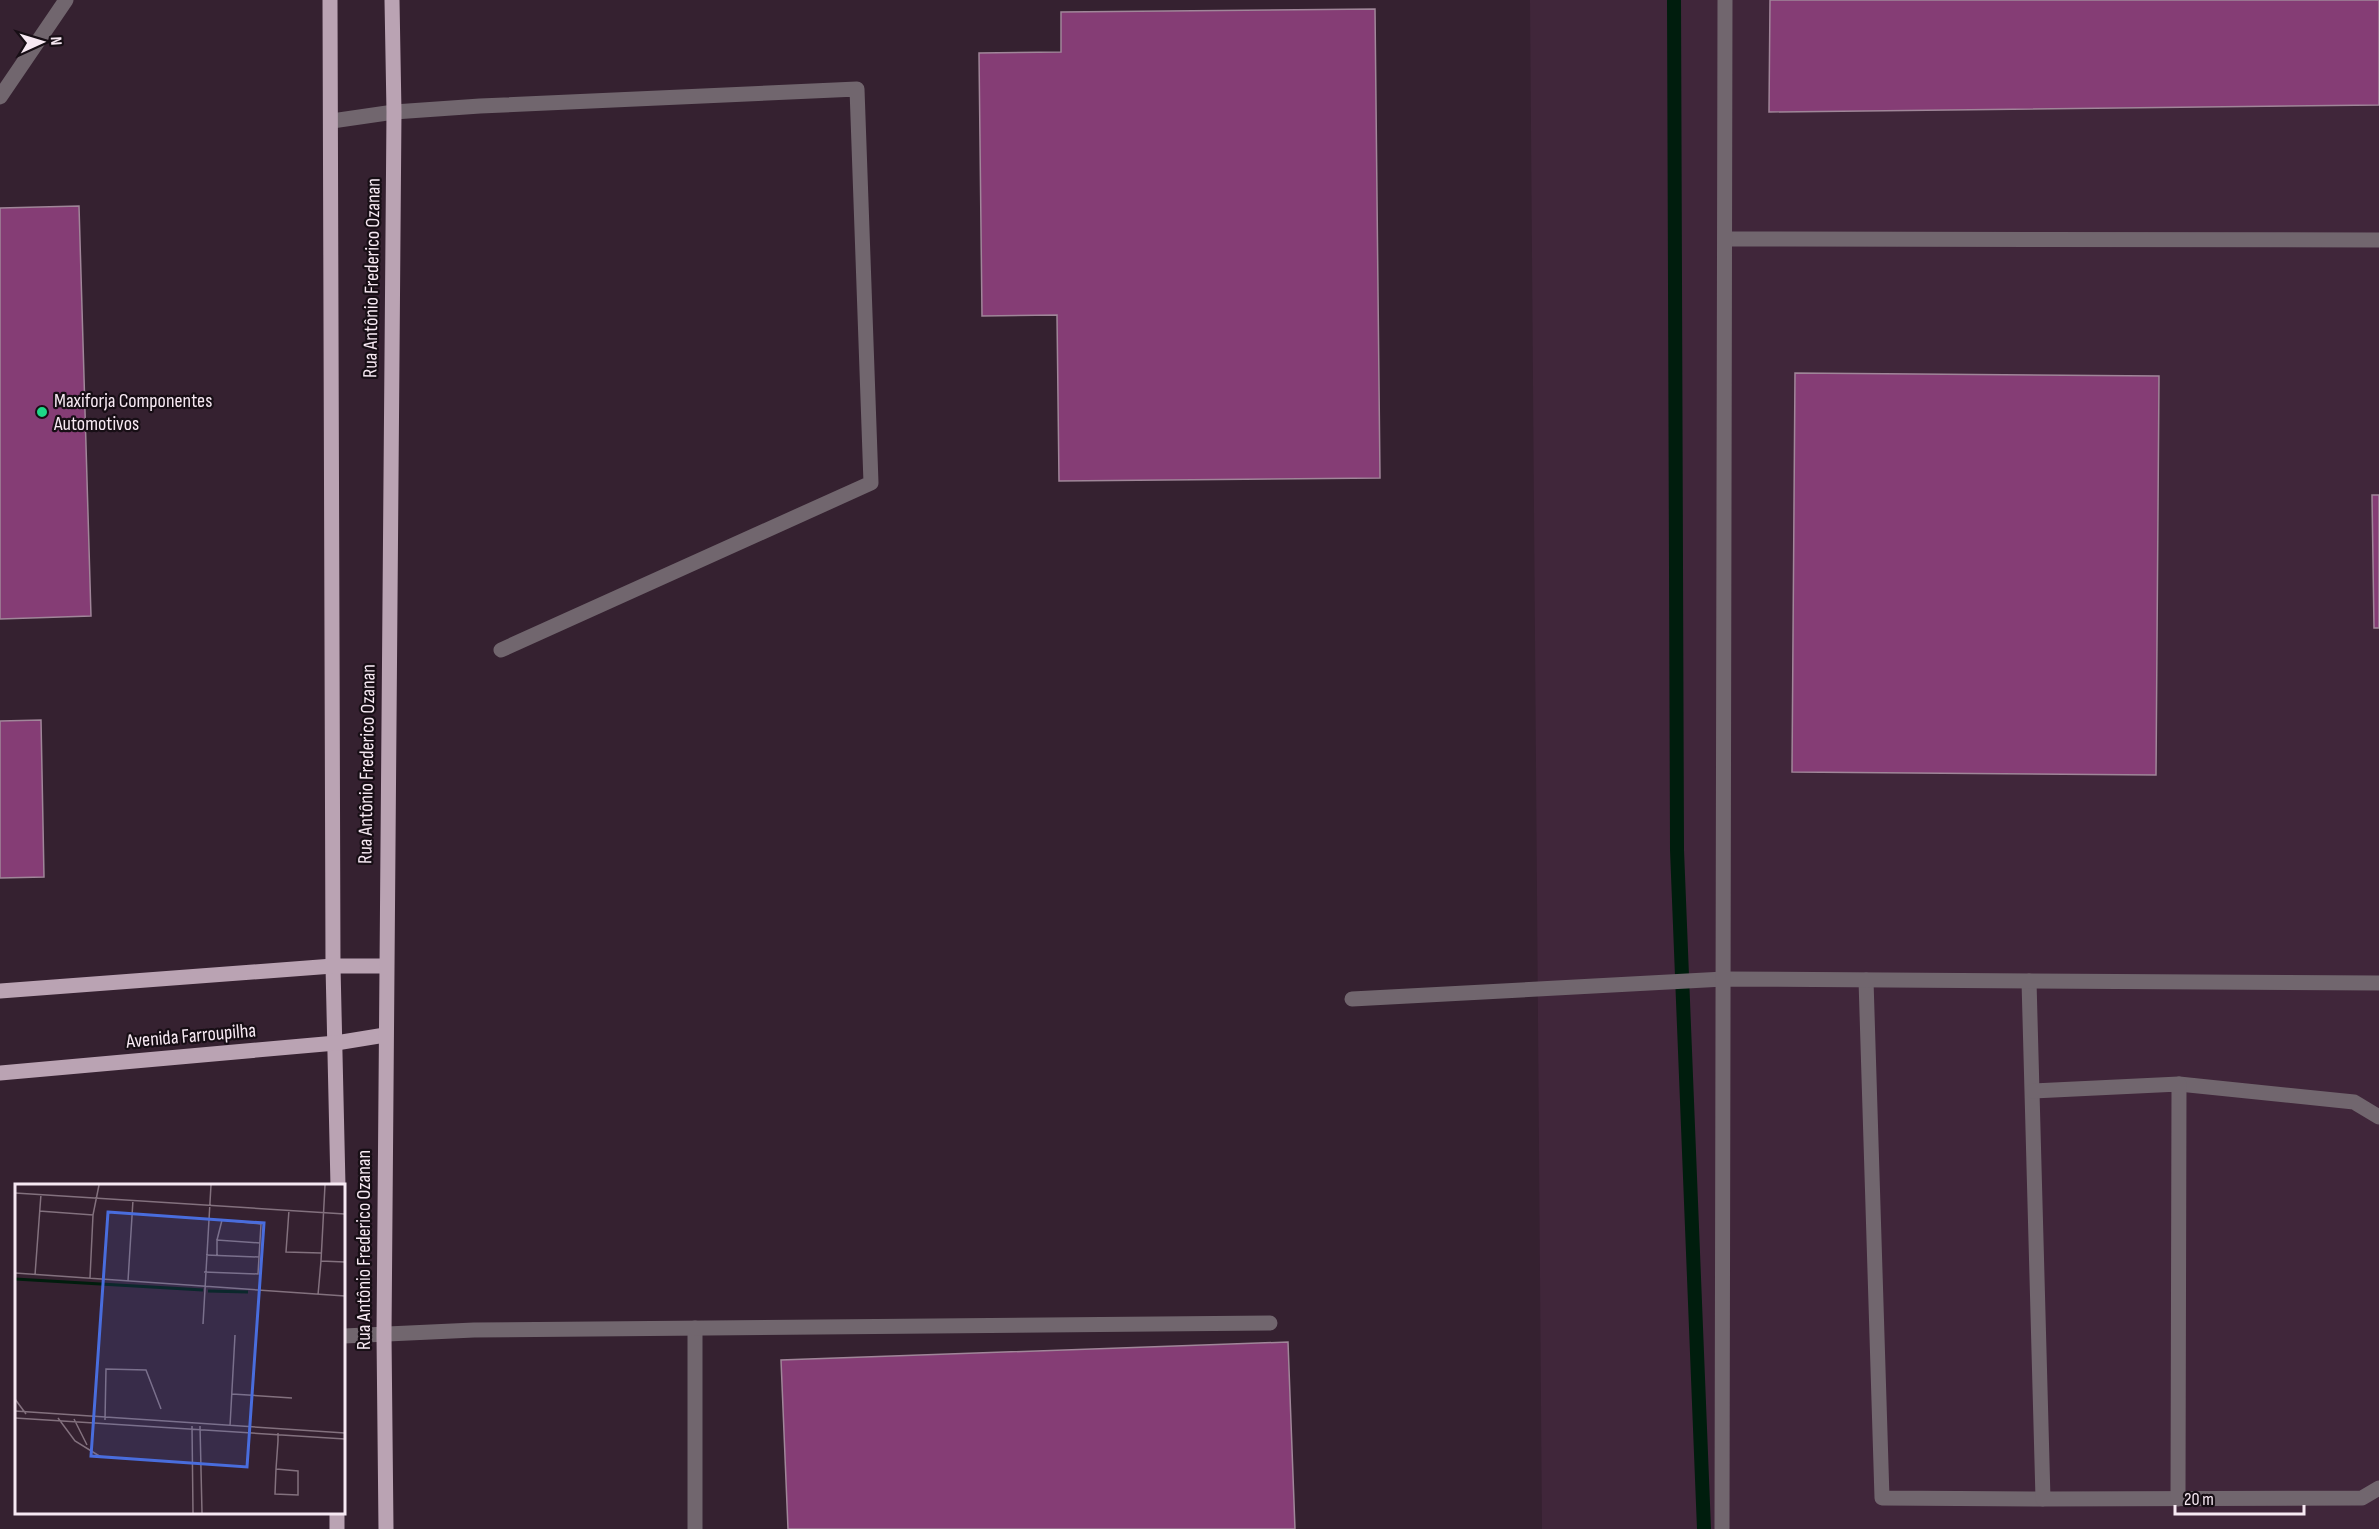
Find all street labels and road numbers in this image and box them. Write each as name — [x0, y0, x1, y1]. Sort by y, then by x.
street label: Rua Antônio Frederico Ozanan — [358, 178, 386, 378]
street label: Rua Antônio Frederico Ozanan — [353, 664, 381, 864]
street label: Avenida Farroupilha — [124, 1018, 257, 1054]
street label: Rua Antônio Frederico Ozanan — [352, 1150, 376, 1350]

